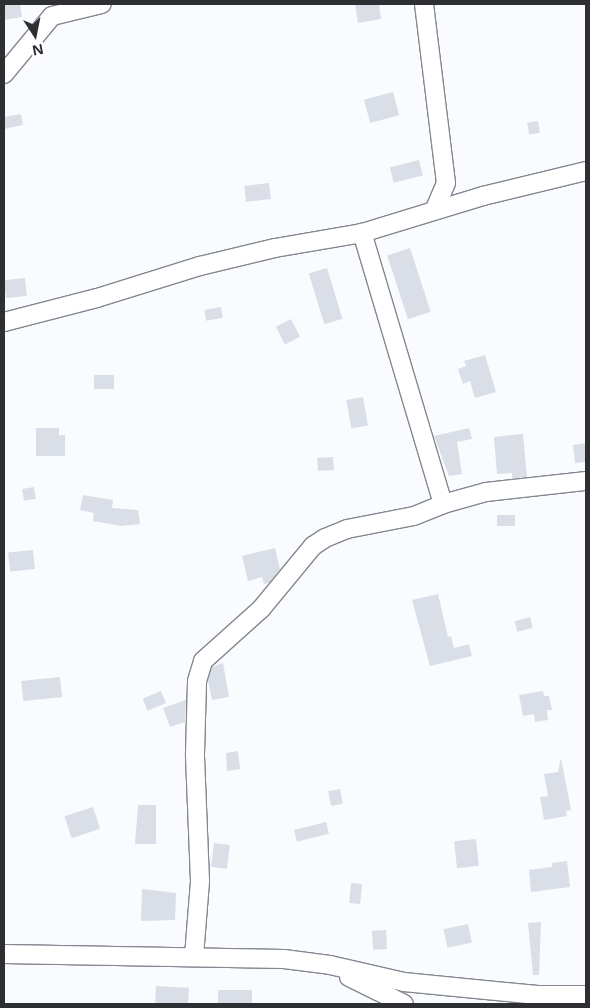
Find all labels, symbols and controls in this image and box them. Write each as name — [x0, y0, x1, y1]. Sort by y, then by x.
north arrow — [10, 10, 60, 60]
text: N — [31, 40, 45, 61]

